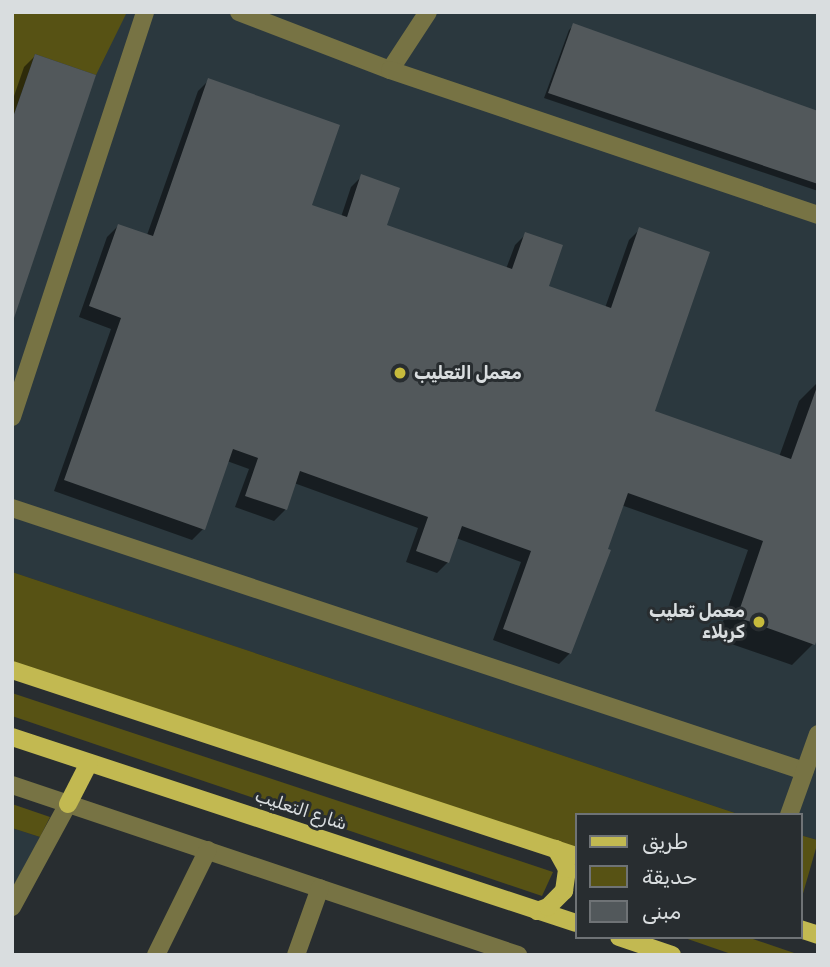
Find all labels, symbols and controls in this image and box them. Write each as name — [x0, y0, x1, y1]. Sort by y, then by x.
place label: معمل التعليب — [414, 362, 522, 384]
marker: معمل التعليب — [392, 365, 408, 381]
place label: معمل تعليب كربلاء — [649, 601, 745, 644]
marker: معمل تعليب كربلاء — [751, 614, 767, 630]
street label: شارع التعليب — [252, 785, 350, 835]
legend — [574, 813, 802, 939]
text: طريق — [642, 829, 688, 854]
text: حديقة — [642, 864, 697, 889]
text: مبنى — [642, 899, 681, 924]

